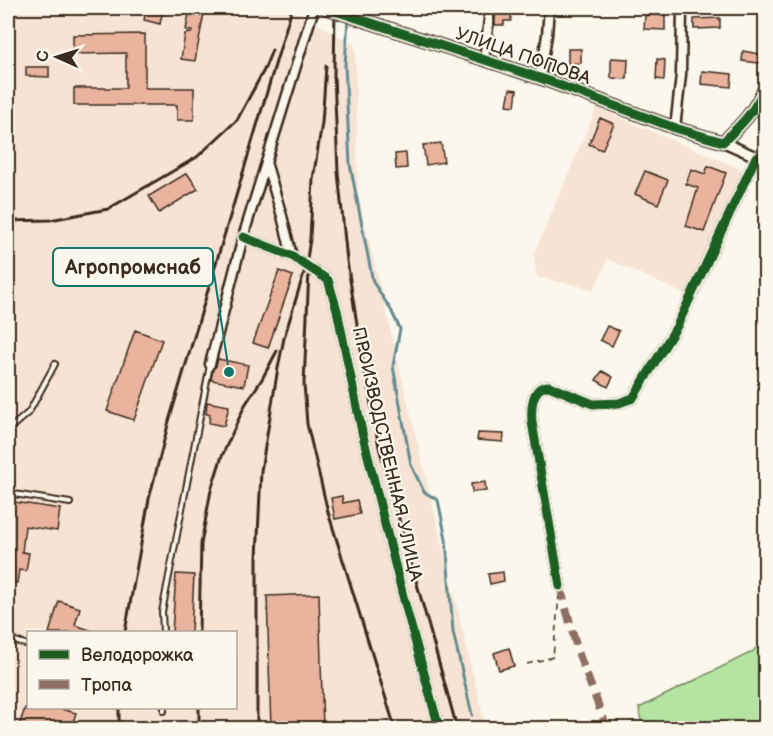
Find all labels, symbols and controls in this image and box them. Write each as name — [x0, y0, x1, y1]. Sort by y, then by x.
street label: УЛИЦА ПОПОВА — [453, 23, 593, 89]
north arrow — [27, 27, 87, 87]
text: С — [34, 50, 53, 62]
callout: Агропромснаб — [53, 248, 213, 286]
text: Агропромснаб — [64, 256, 201, 280]
street label: ПРОИЗВОДСТВЕННАЯ УЛИЦА — [348, 325, 427, 583]
legend — [27, 631, 237, 709]
text: Велодорожка — [81, 645, 194, 666]
text: Тропа — [81, 675, 132, 696]

